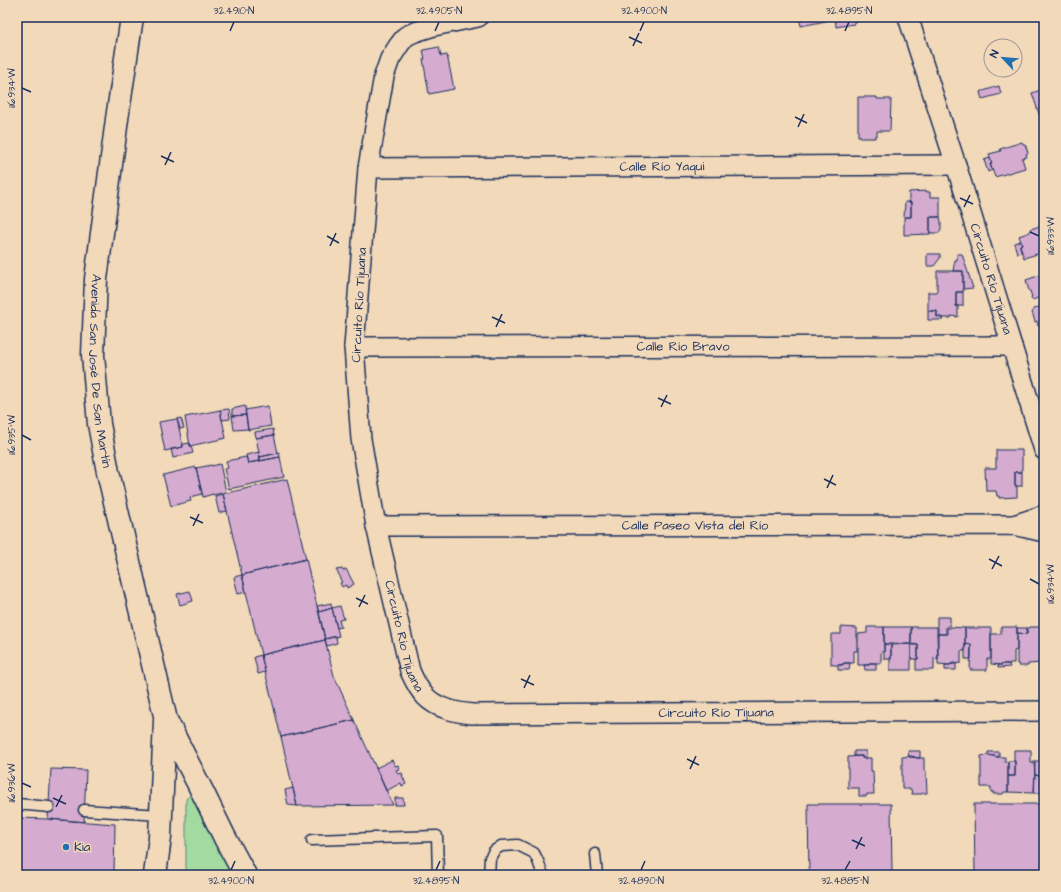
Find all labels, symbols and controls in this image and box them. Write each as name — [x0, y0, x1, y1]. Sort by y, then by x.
text: 32.4910°N — [214, 4, 254, 18]
text: 32.4905°N — [416, 4, 462, 18]
text: 32.4900°N — [621, 4, 667, 18]
text: 32.4895°N — [826, 4, 872, 18]
north arrow — [983, 38, 1023, 78]
text: N — [986, 47, 1003, 60]
text: 116.934°W — [5, 68, 19, 108]
street label: Calle Río Yaqui — [620, 157, 704, 176]
text: 116.933°W — [1044, 217, 1058, 255]
street label: Circuito Río Tijuana — [966, 221, 1017, 337]
street label: Circuito Río Tijuana — [347, 247, 371, 363]
street label: Avenida San José De San Martín — [84, 273, 116, 470]
street label: Calle Río Bravo — [636, 337, 730, 356]
text: 116.935°W — [5, 415, 19, 455]
street label: Calle Paseo Vista del Río — [622, 516, 769, 535]
text: 116.934°W — [1044, 564, 1058, 604]
street label: Circuito Río Tijuana — [380, 578, 428, 696]
street label: Circuito Río Tijuana — [658, 703, 774, 722]
text: 116.936°W — [5, 763, 19, 802]
place label: Kia — [74, 838, 91, 856]
marker: Kia — [61, 842, 71, 852]
text: 32.4900°N — [208, 874, 254, 888]
text: 32.4895°N — [413, 874, 459, 888]
text: 32.4890°N — [618, 874, 664, 888]
text: 32.4885°N — [821, 874, 869, 888]

